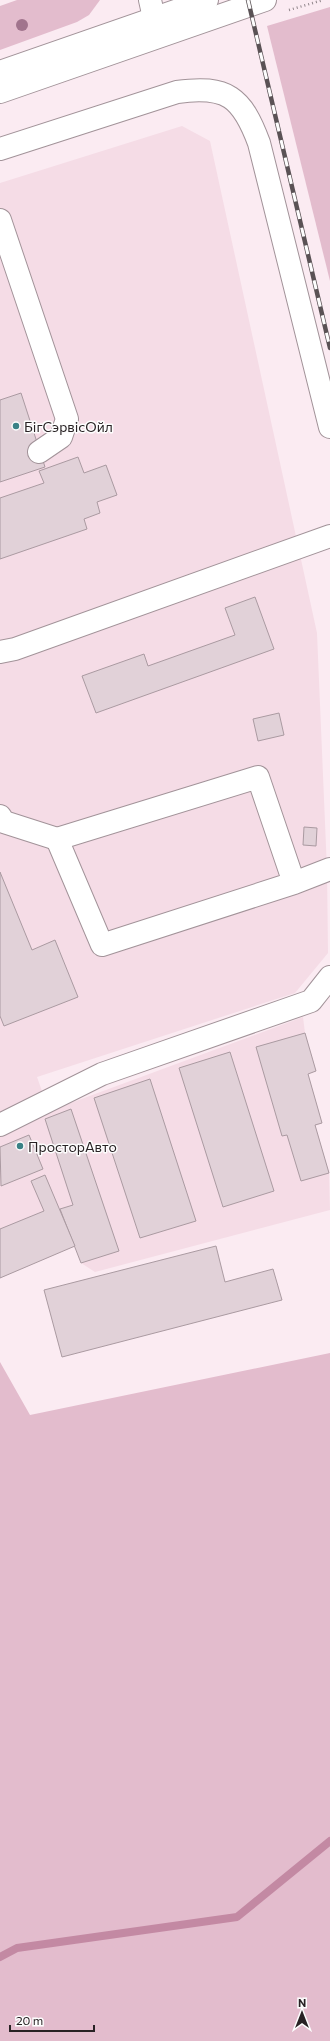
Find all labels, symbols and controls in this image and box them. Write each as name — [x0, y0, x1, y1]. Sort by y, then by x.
place label: БігСэрвісОйл — [24, 418, 113, 435]
marker: БігСэрвісОйл — [11, 421, 21, 431]
place label: ПросторАвто — [28, 1138, 117, 1155]
marker: ПросторАвто — [15, 1141, 25, 1151]
north arrow — [282, 1993, 322, 2033]
text: N — [298, 1996, 306, 2009]
scale bar — [10, 2007, 94, 2033]
text: 20 m — [16, 2013, 43, 2027]

